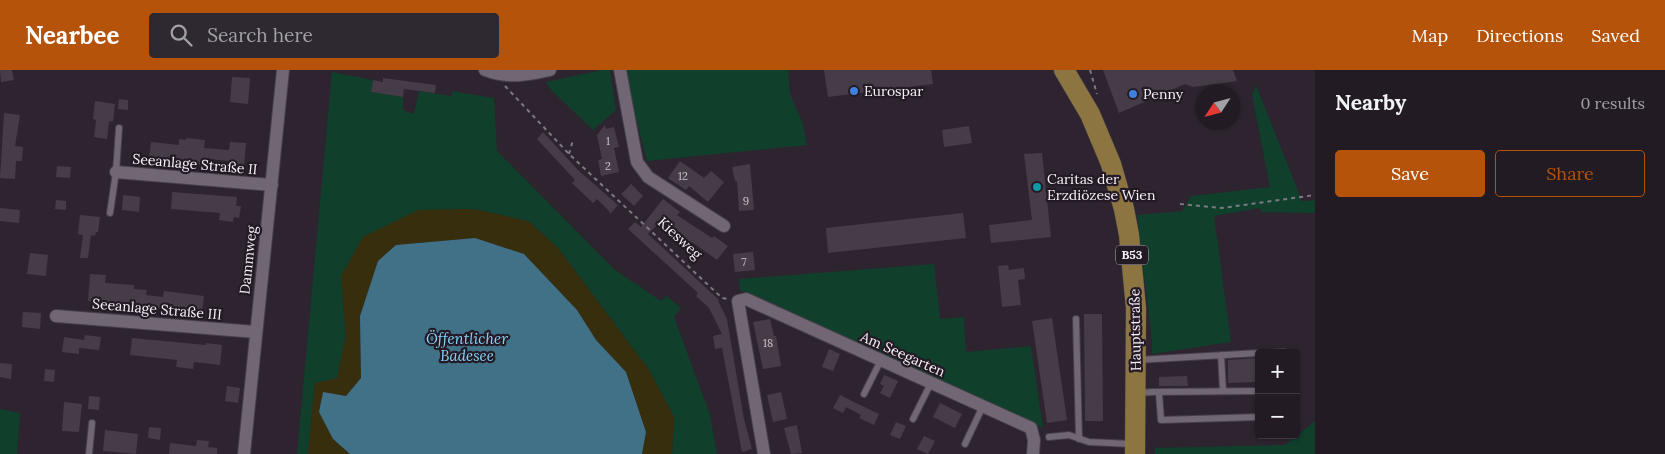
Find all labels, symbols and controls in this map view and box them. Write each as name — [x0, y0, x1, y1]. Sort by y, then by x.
search box — [149, 13, 499, 58]
text: Nearbee — [25, 20, 119, 51]
icon: search — [167, 21, 195, 49]
text: Search here — [207, 23, 313, 47]
text: Map — [1412, 24, 1448, 47]
text: Directions — [1476, 24, 1563, 47]
text: Saved — [1591, 24, 1640, 47]
place label: Eurospar — [864, 82, 923, 100]
marker: Eurospar — [848, 85, 860, 97]
place label: Penny — [1143, 85, 1184, 103]
north arrow — [1195, 85, 1240, 130]
marker: Penny — [1127, 88, 1139, 100]
text: Nearby — [1335, 89, 1406, 116]
text: 0 results — [1580, 93, 1645, 113]
house number: 1 — [606, 134, 610, 148]
street label: Seeanlage Straße II — [132, 150, 258, 178]
button: Save — [1335, 150, 1485, 197]
button: Share — [1495, 150, 1645, 197]
house number: 2 — [605, 159, 611, 173]
house number: 12 — [678, 169, 688, 183]
place label: Caritas der Erzdiözese Wien — [1047, 170, 1156, 204]
marker: Caritas der Erzdiözese Wien — [1031, 181, 1043, 193]
house number: 9 — [743, 194, 749, 208]
street label: Kiesweg — [654, 213, 706, 263]
street label: Dammweg — [235, 225, 261, 295]
road number: B53 — [1116, 246, 1148, 264]
house number: 7 — [741, 255, 747, 269]
street label: Hauptstraße — [1125, 288, 1145, 371]
street label: Seeanlage Straße III — [91, 294, 223, 324]
street label: Am Seegarten — [857, 327, 949, 381]
water label: Öffentlicher Badesee — [426, 329, 508, 365]
house number: 18 — [763, 336, 773, 350]
map controls — [1255, 349, 1300, 439]
button: + — [1255, 349, 1300, 394]
button: − — [1255, 394, 1300, 439]

